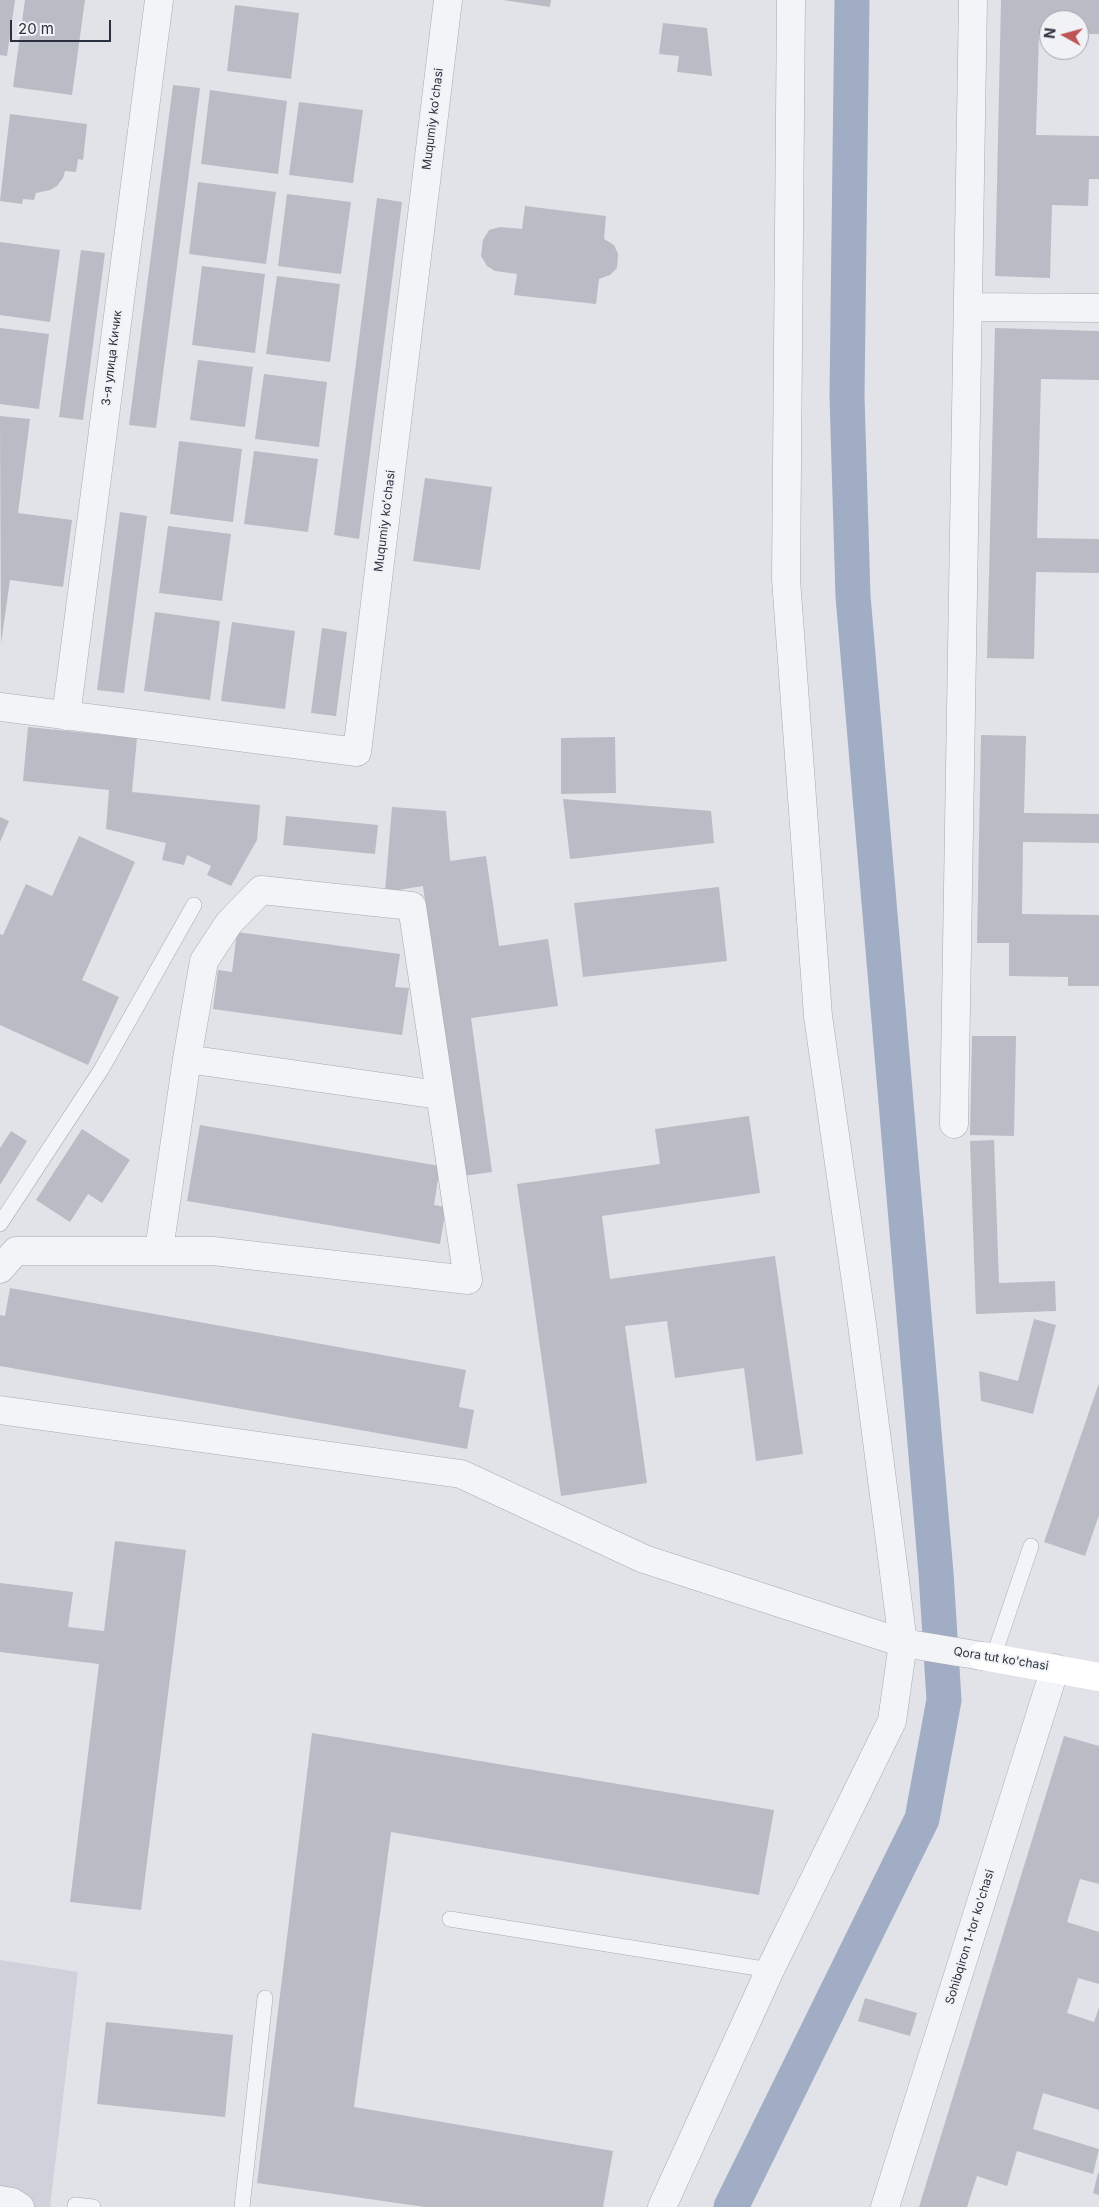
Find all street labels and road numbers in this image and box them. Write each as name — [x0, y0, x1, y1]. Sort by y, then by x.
street label: Muqumiy koʻchasi — [420, 67, 446, 171]
street label: 3-я улица Кичик — [99, 309, 125, 407]
street label: Muqumiy koʻchasi — [372, 469, 398, 573]
street label: Qora tut ko'chasi — [952, 1644, 1050, 1674]
street label: Sohibqiron 1-tor ko'chasi — [943, 1868, 997, 2006]

